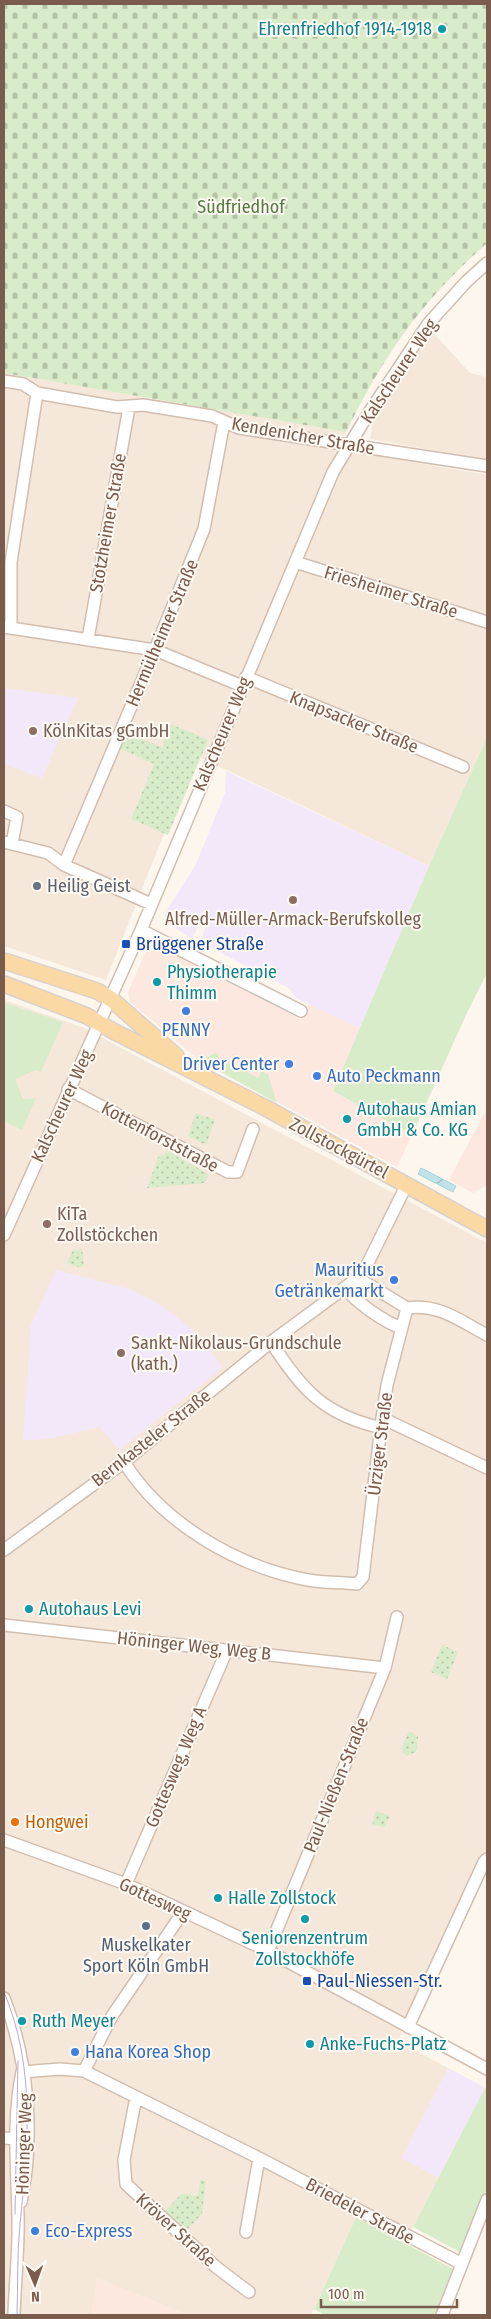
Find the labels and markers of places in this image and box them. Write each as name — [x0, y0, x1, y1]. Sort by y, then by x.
place label: Ehrenfriedhof 1914-1918 — [258, 18, 432, 40]
marker: Ehrenfriedhof 1914-1918 — [436, 23, 448, 35]
place label: KölnKitas gGmbH — [43, 720, 170, 742]
marker: KölnKitas gGmbH — [27, 725, 39, 737]
place label: Heilig Geist — [47, 875, 131, 897]
marker: Heilig Geist — [31, 880, 43, 892]
marker: Alfred-Müller-Armack-Berufskolleg — [287, 894, 299, 906]
place label: Alfred-Müller-Armack-Berufskolleg — [165, 908, 421, 930]
place label: Brüggener Straße — [136, 933, 264, 955]
marker: Brüggener Straße — [120, 938, 132, 950]
place label: Physiotherapie Thimm — [167, 961, 277, 1004]
marker: Physiotherapie Thimm — [151, 976, 163, 988]
marker: PENNY — [180, 1005, 192, 1017]
place label: PENNY — [162, 1019, 210, 1041]
place label: Driver Center — [182, 1053, 280, 1075]
marker: Driver Center — [283, 1058, 295, 1070]
place label: Auto Peckmann — [327, 1065, 441, 1087]
marker: Auto Peckmann — [311, 1070, 323, 1082]
place label: Autohaus Amian GmbH & Co. KG — [357, 1098, 477, 1141]
marker: Autohaus Amian GmbH & Co. KG — [341, 1113, 353, 1125]
place label: KiTa Zollstöckchen — [57, 1203, 158, 1246]
marker: KiTa Zollstöckchen — [41, 1218, 53, 1230]
place label: Mauritius Getränkemarkt — [275, 1259, 384, 1302]
marker: Mauritius Getränkemarkt — [388, 1274, 400, 1286]
place label: Sankt-Nikolaus-Grundschule (kath.) — [131, 1332, 342, 1375]
marker: Sankt-Nikolaus-Grundschule (kath.) — [115, 1347, 127, 1359]
place label: Autohaus Levi — [39, 1598, 142, 1620]
marker: Autohaus Levi — [23, 1603, 35, 1615]
place label: Hongwei — [25, 1811, 89, 1833]
marker: Hongwei — [9, 1816, 21, 1828]
place label: Halle Zollstock — [228, 1887, 337, 1909]
marker: Halle Zollstock — [212, 1892, 224, 1904]
marker: Seniorenzentrum Zollstockhöfe — [299, 1913, 311, 1925]
marker: Muskelkater Sport Köln GmbH — [140, 1920, 152, 1932]
place label: Seniorenzentrum Zollstockhöfe — [242, 1927, 368, 1970]
place label: Muskelkater Sport Köln GmbH — [83, 1934, 209, 1977]
place label: Paul-Niessen-Str. — [317, 1970, 442, 1992]
marker: Paul-Niessen-Str. — [301, 1975, 313, 1987]
place label: Ruth Meyer — [32, 2010, 116, 2032]
marker: Ruth Meyer — [16, 2015, 28, 2027]
place label: Anke-Fuchs-Platz — [320, 2033, 446, 2055]
marker: Anke-Fuchs-Platz — [304, 2038, 316, 2050]
place label: Hana Korea Shop — [85, 2041, 211, 2063]
marker: Hana Korea Shop — [69, 2046, 81, 2058]
place label: Eco-Express — [45, 2220, 133, 2242]
marker: Eco-Express — [29, 2225, 41, 2237]

